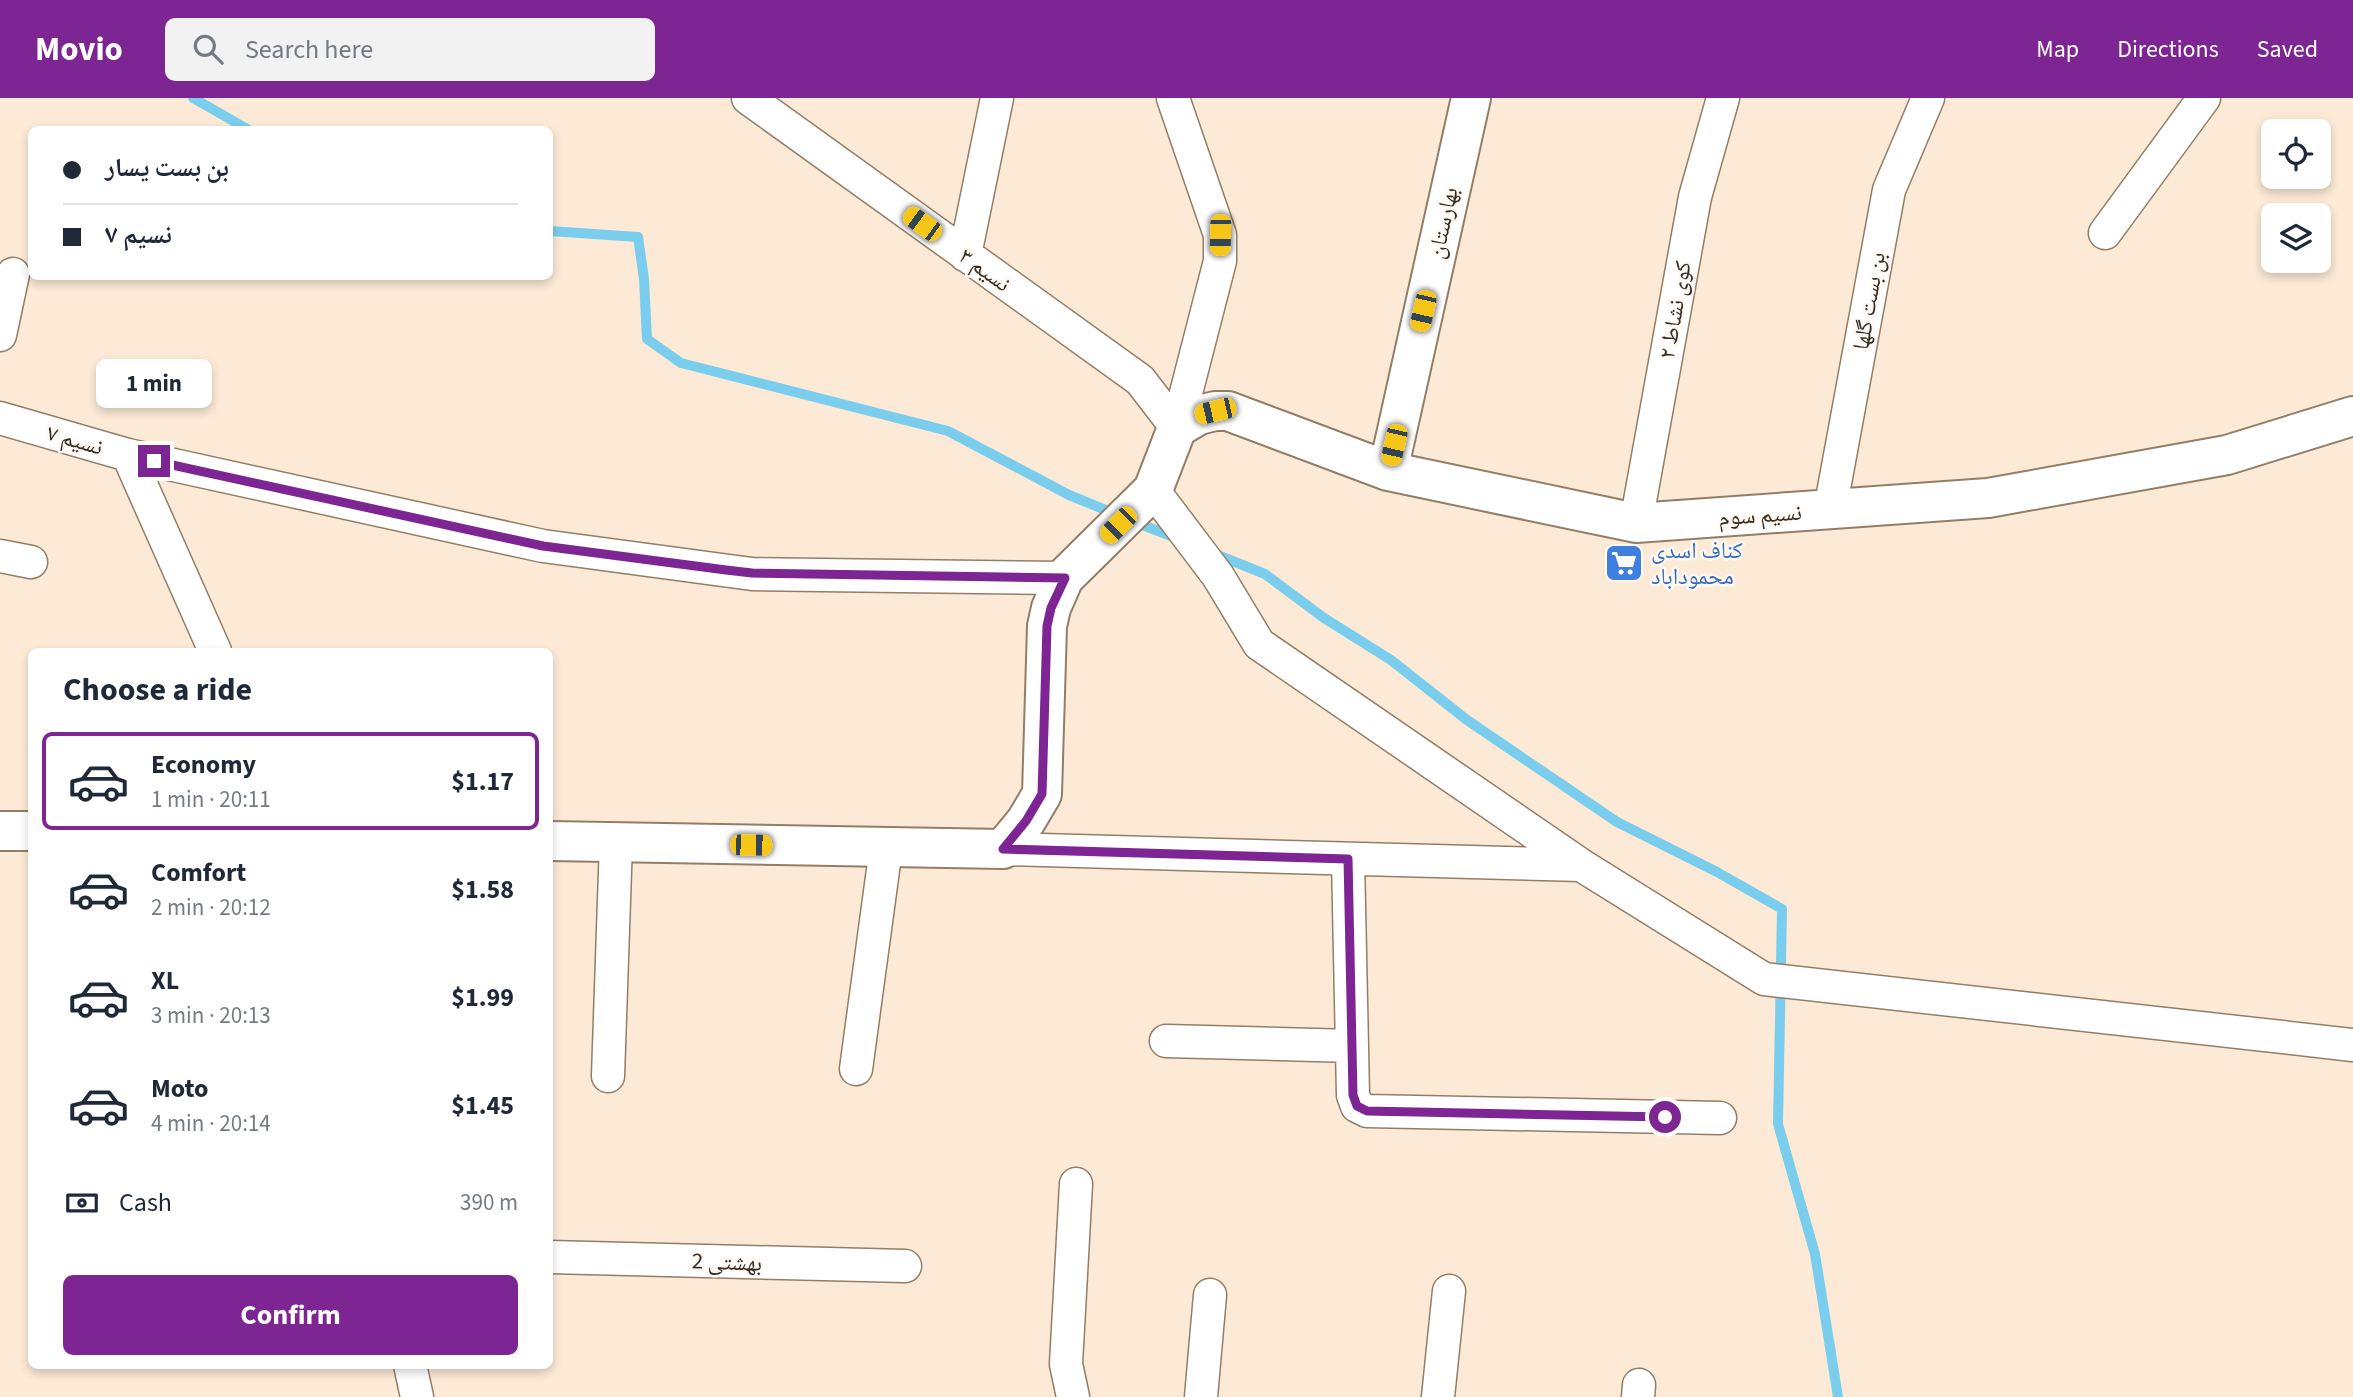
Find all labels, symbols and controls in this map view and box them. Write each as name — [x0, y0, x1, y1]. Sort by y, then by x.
search box — [165, 18, 655, 81]
text: Movio — [35, 26, 123, 73]
icon: search — [189, 30, 227, 68]
text: Search here — [245, 31, 373, 68]
text: Map — [2036, 32, 2079, 67]
text: Directions — [2117, 32, 2219, 67]
text: Saved — [2257, 32, 2318, 67]
map controls — [2261, 119, 2331, 273]
button: locate — [2261, 119, 2331, 189]
text: بن بست یسار — [105, 149, 229, 186]
street label: بهارستان — [1419, 184, 1467, 262]
car — [899, 203, 946, 245]
button: layers — [2261, 203, 2331, 273]
car — [1210, 214, 1231, 256]
text: نسیم ۷ — [105, 216, 172, 253]
street label: نسیم ۳ — [952, 240, 1018, 300]
street label: بن بست گلها — [1844, 249, 1894, 353]
street label: کوی نشاط ۲ — [1650, 258, 1700, 362]
car — [1409, 288, 1438, 334]
callout: 1 min — [96, 360, 212, 408]
text: 1 min — [126, 367, 182, 400]
car — [1193, 396, 1238, 426]
street label: نسیم ۷ — [43, 416, 107, 464]
car — [1380, 422, 1409, 468]
route end — [138, 445, 170, 477]
street label: نسیم سوم — [1717, 496, 1803, 534]
car — [1096, 503, 1141, 547]
place label: کناف اسدی محموداباد — [1651, 534, 1743, 593]
supermarket icon: کناف اسدی محموداباد — [1603, 542, 1645, 584]
text: Choose a ride — [63, 667, 252, 713]
text: Economy — [151, 746, 256, 783]
icon: car — [67, 750, 130, 813]
text: $1.17 — [451, 763, 514, 800]
text: 1 min · 20:11 — [151, 783, 271, 816]
car — [730, 834, 773, 856]
text: Comfort — [151, 854, 246, 891]
icon: car — [67, 858, 130, 921]
text: $1.58 — [451, 871, 514, 908]
text: 2 min · 20:12 — [151, 891, 271, 924]
text: XL — [151, 962, 179, 999]
icon: car — [67, 966, 130, 1029]
text: $1.99 — [451, 979, 514, 1016]
text: 3 min · 20:13 — [151, 999, 271, 1032]
text: Moto — [151, 1070, 208, 1107]
icon: car — [67, 1074, 130, 1137]
text: $1.45 — [451, 1087, 514, 1124]
route start — [1649, 1101, 1681, 1133]
text: 4 min · 20:14 — [151, 1107, 271, 1140]
icon: cash — [63, 1184, 101, 1222]
text: Cash — [119, 1184, 172, 1221]
text: 390 m — [460, 1186, 518, 1219]
street label: بهشتی 2 — [691, 1244, 763, 1280]
button: Confirm — [63, 1275, 518, 1355]

